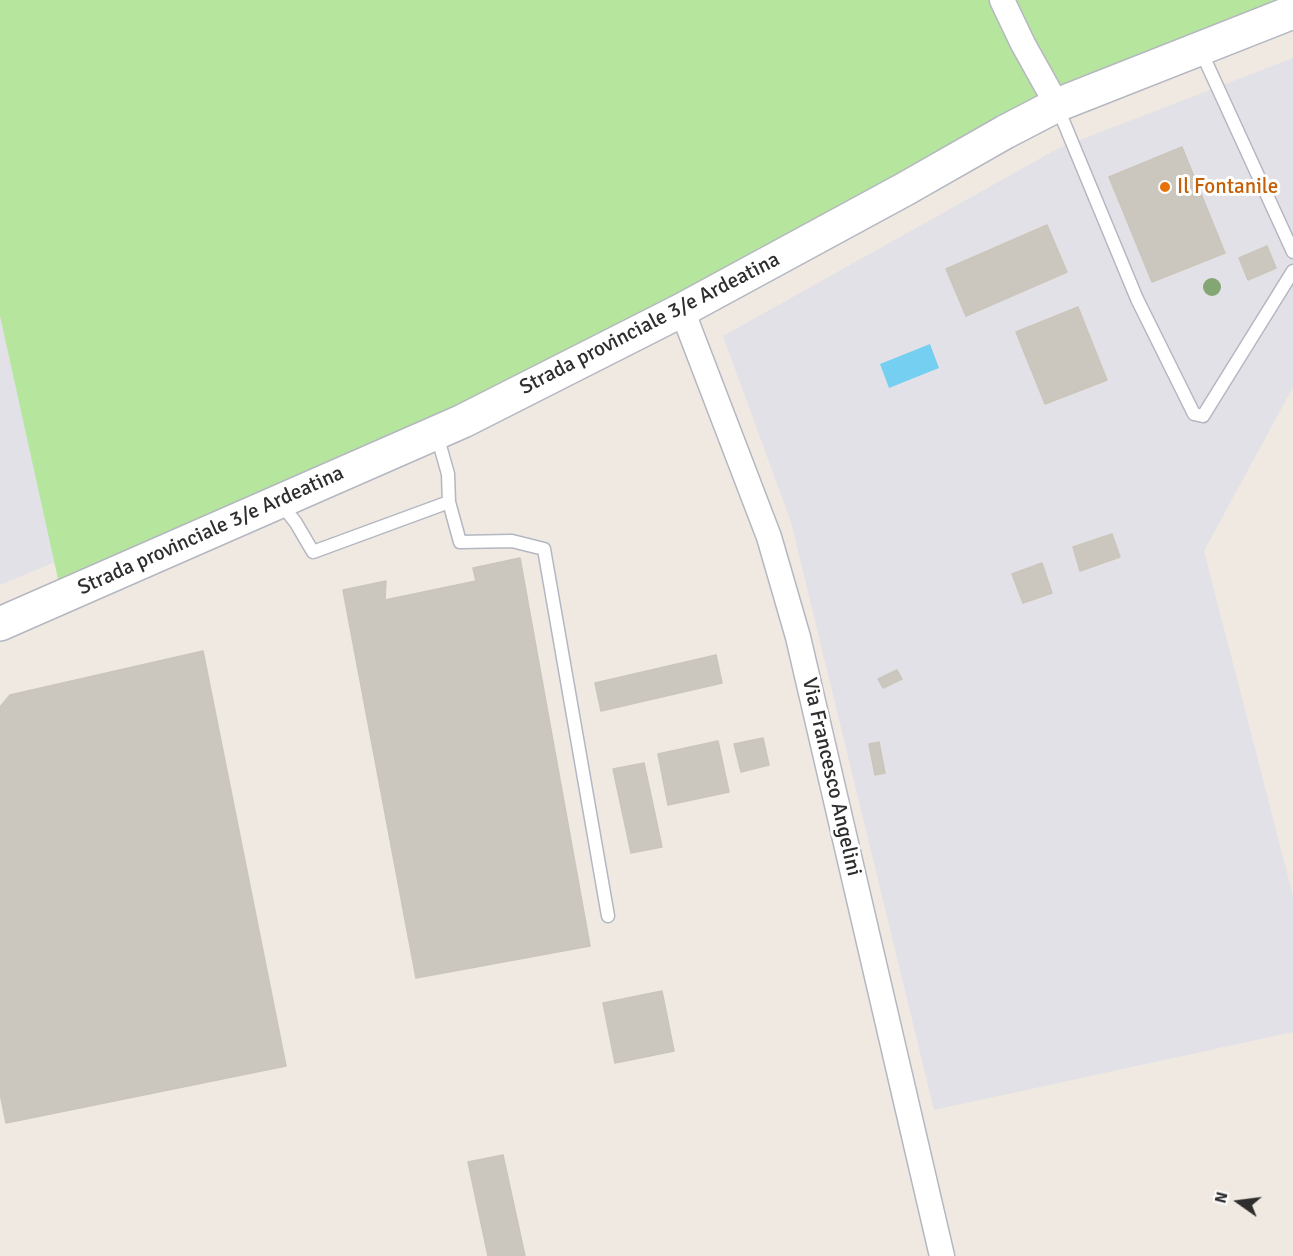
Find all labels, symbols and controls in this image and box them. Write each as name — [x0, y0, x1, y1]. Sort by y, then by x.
place label: Il Fontanile — [1177, 174, 1278, 200]
marker: Il Fontanile — [1158, 180, 1172, 194]
street label: Strada provinciale 3/e Ardeatina — [516, 247, 784, 401]
street label: Strada provinciale 3/e Ardeatina — [74, 461, 348, 601]
street label: Via Francesco Angelini — [796, 675, 866, 879]
north arrow — [1209, 1172, 1269, 1232]
text: N — [1210, 1190, 1233, 1205]

